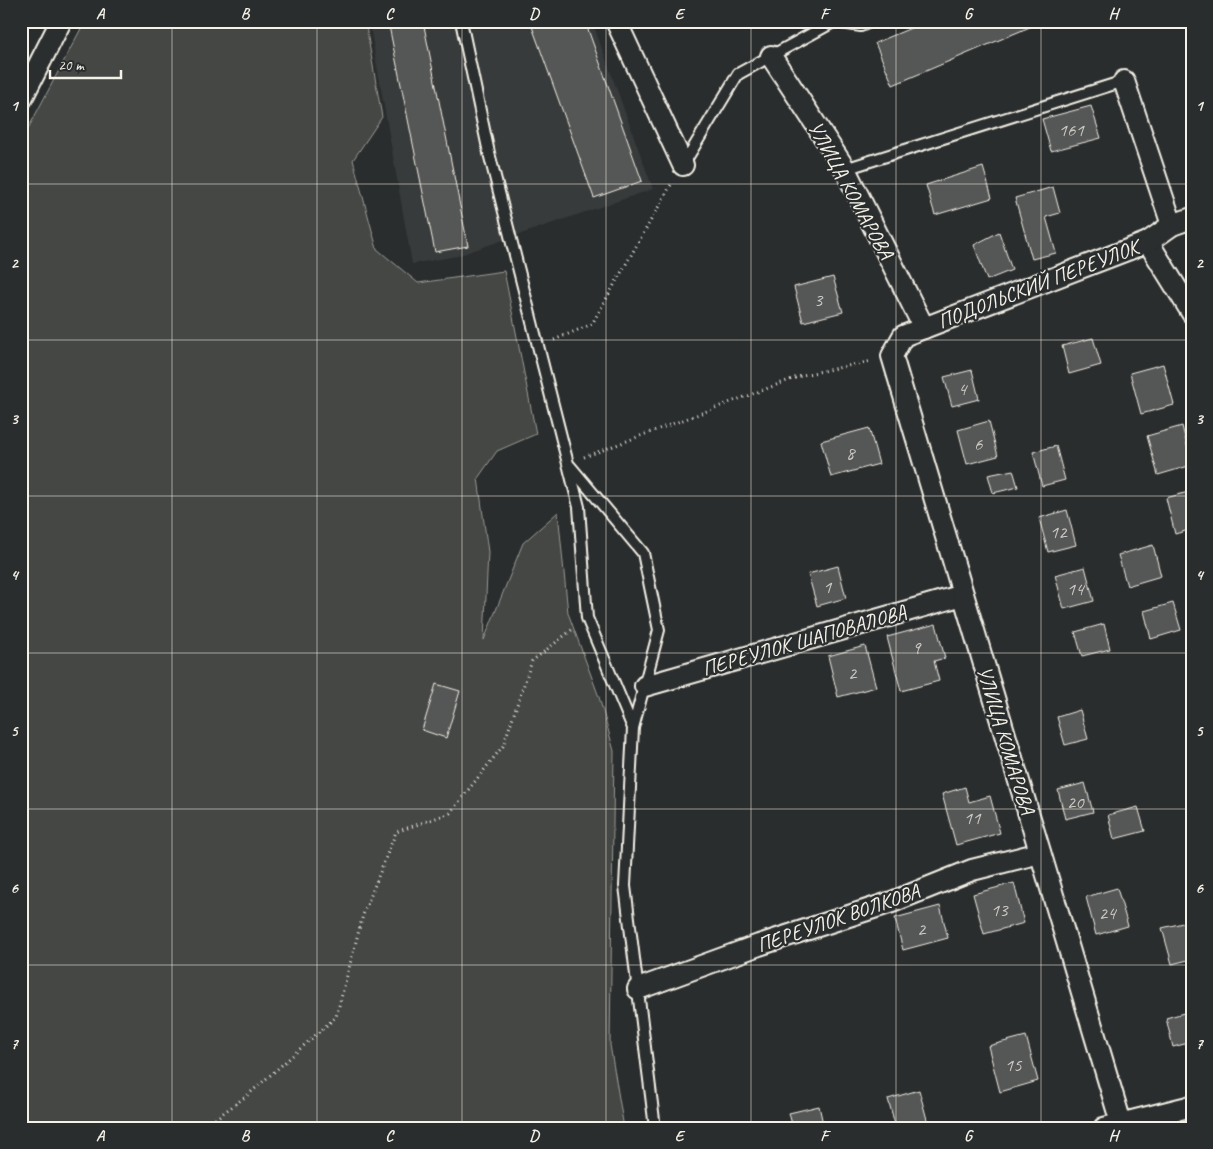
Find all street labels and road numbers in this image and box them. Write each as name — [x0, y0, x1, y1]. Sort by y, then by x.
street label: УЛИЦА КОМАРОВА — [802, 117, 900, 265]
street label: ПОДОЛЬСКИЙ ПЕРЕУЛОК — [934, 232, 1146, 334]
street label: ПЕРЕУЛОК ШАПОВАЛОВА — [699, 598, 909, 682]
street label: УЛИЦА КОМАРОВА — [971, 663, 1041, 819]
street label: ПЕРЕУЛОК ВОЛКОВА — [753, 878, 924, 958]

